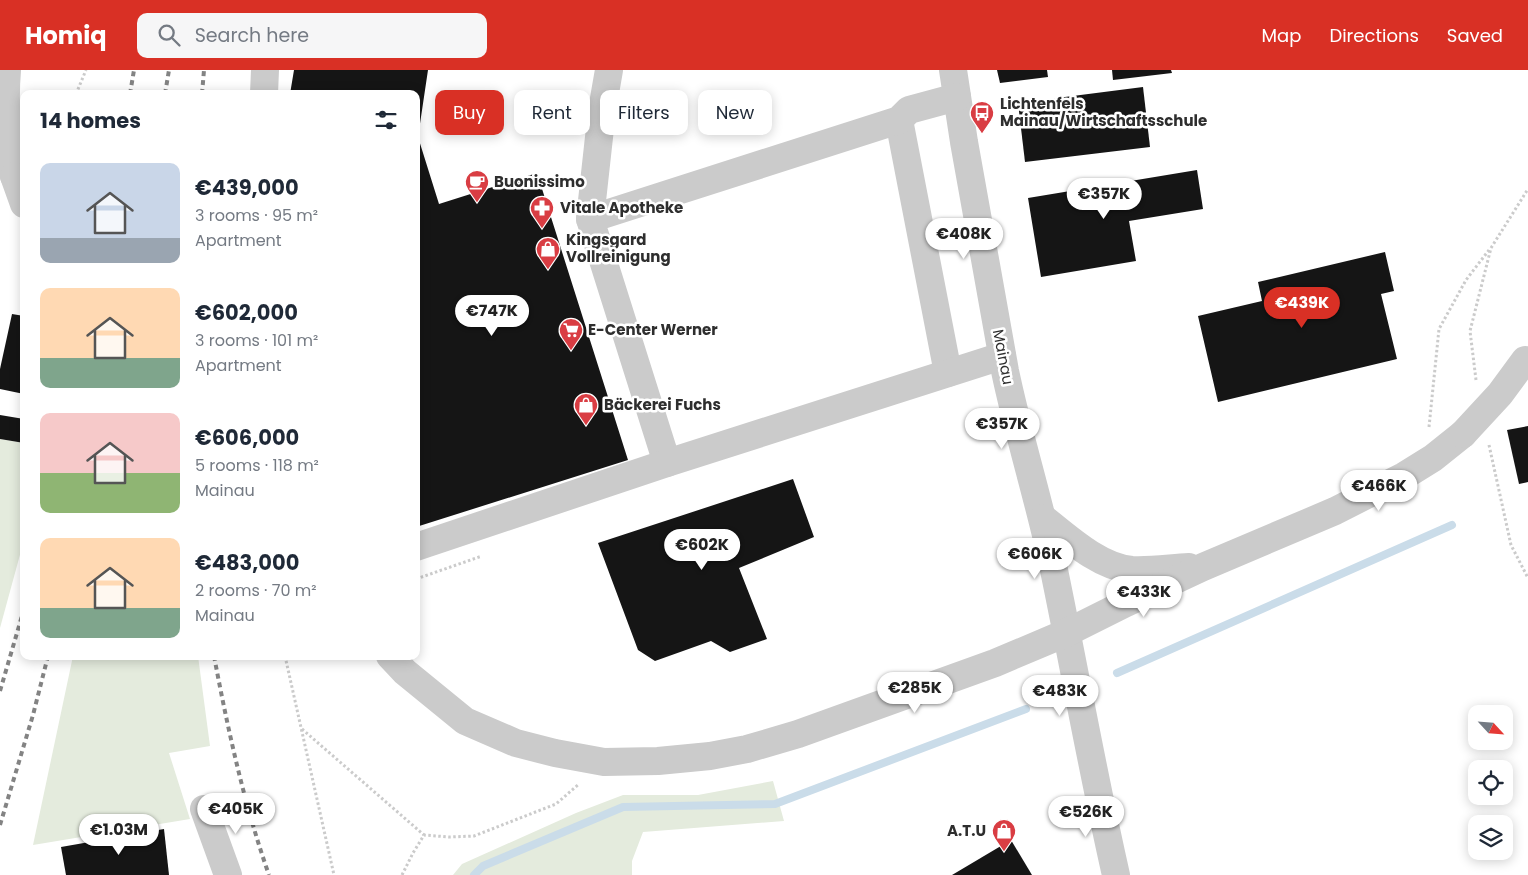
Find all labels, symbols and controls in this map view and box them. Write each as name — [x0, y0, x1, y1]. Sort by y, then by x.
search box — [137, 13, 487, 58]
text: Homiq — [25, 19, 107, 52]
icon: search — [155, 21, 183, 49]
text: Search here — [195, 22, 309, 49]
text: Map — [1262, 23, 1301, 48]
text: Directions — [1329, 23, 1419, 48]
text: Saved — [1447, 23, 1503, 48]
chip: Buy — [435, 90, 504, 135]
chip: Rent — [514, 90, 590, 135]
chip: Filters — [600, 90, 688, 135]
chip: New — [698, 90, 772, 135]
place label: Lichtenfels Mainau/Wirtschaftsschule — [1000, 93, 1207, 131]
bus stop icon: Lichtenfels Mainau/Wirtschaftsschule — [969, 100, 995, 134]
text: 14 homes — [40, 106, 141, 135]
icon: filters — [372, 106, 400, 134]
cafe icon: Buonissimo — [464, 169, 490, 203]
place label: Buonissimo — [494, 171, 585, 192]
text: €439,000 — [195, 173, 299, 202]
pin: €357K — [1069, 178, 1139, 220]
text: €357K — [1078, 182, 1130, 205]
icon: home — [80, 183, 140, 243]
pharmacy icon: Vitale Apotheke — [529, 195, 555, 229]
place label: Vitale Apotheke — [560, 197, 683, 218]
text: 3 rooms · 95 m² — [195, 204, 318, 227]
pin: €408K — [929, 218, 999, 260]
text: €408K — [936, 222, 992, 245]
text: Apartment — [195, 229, 282, 252]
place label: Kingsgard Vollreinigung — [566, 229, 671, 267]
shop icon: Kingsgard Vollreinigung — [535, 236, 561, 270]
pin: €439K — [1267, 286, 1337, 329]
text: €439K — [1275, 291, 1329, 314]
pin: €747K — [457, 294, 527, 337]
text: €602,000 — [195, 298, 298, 327]
text: €747K — [466, 299, 518, 322]
icon: home — [80, 308, 140, 368]
supermarket icon: E-Center Werner — [558, 317, 584, 351]
place label: E-Center Werner — [588, 319, 718, 340]
street label: Mainau — [988, 327, 1019, 386]
text: 3 rooms · 101 m² — [195, 329, 318, 352]
text: Apartment — [195, 354, 282, 377]
shop icon: Bäckerei Fuchs — [573, 392, 599, 426]
place label: Bäckerei Fuchs — [604, 394, 721, 415]
pin: €357K — [967, 408, 1037, 450]
text: €357K — [976, 412, 1028, 435]
text: €606,000 — [195, 423, 299, 452]
icon: home — [80, 433, 140, 493]
text: 5 rooms · 118 m² — [195, 454, 319, 477]
pin: €466K — [1344, 470, 1414, 512]
text: €466K — [1351, 474, 1407, 497]
text: Mainau — [195, 479, 255, 502]
pin: €602K — [667, 528, 737, 571]
text: €602K — [675, 533, 729, 556]
pin: €606K — [1000, 538, 1070, 580]
text: €606K — [1008, 542, 1062, 565]
text: €483,000 — [195, 548, 299, 577]
icon: home — [80, 558, 140, 618]
pin: €433K — [1109, 576, 1179, 618]
text: 2 rooms · 70 m² — [195, 579, 317, 602]
text: €433K — [1117, 580, 1171, 603]
text: Mainau — [195, 604, 255, 627]
pin: €285K — [880, 672, 950, 714]
pin: €483K — [1025, 674, 1095, 717]
text: €285K — [888, 676, 942, 699]
text: €483K — [1033, 679, 1087, 702]
north arrow — [1468, 705, 1512, 750]
map controls — [1468, 705, 1513, 860]
button: locate — [1468, 760, 1513, 805]
pin: €405K — [201, 792, 271, 835]
pin: €526K — [1051, 796, 1121, 838]
text: €405K — [208, 797, 264, 820]
text: €526K — [1059, 800, 1113, 823]
pin: €1.03M — [78, 814, 160, 856]
button: layers — [1468, 815, 1513, 860]
text: €1.03M — [90, 818, 148, 841]
shop icon: A.T.U — [991, 818, 1017, 852]
place label: A.T.U — [947, 820, 986, 841]

